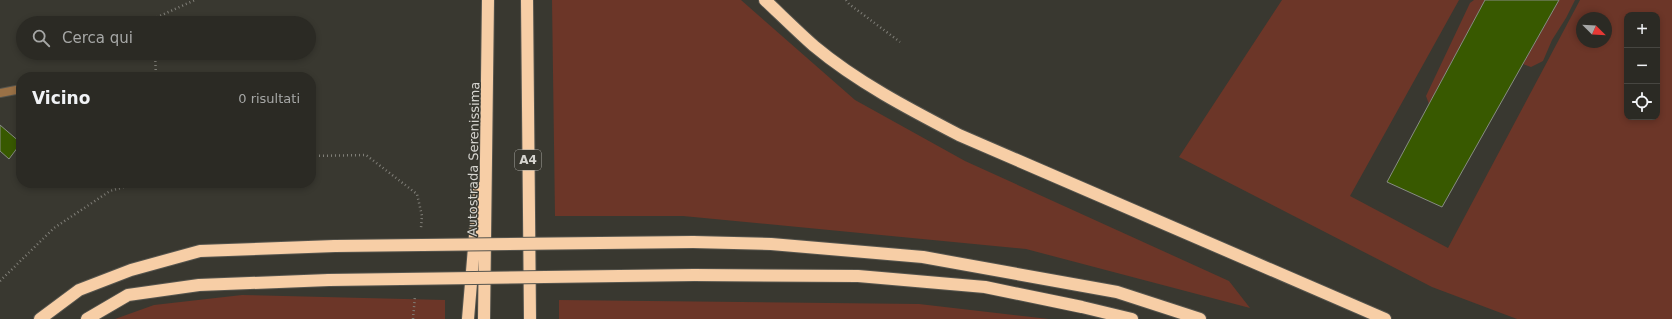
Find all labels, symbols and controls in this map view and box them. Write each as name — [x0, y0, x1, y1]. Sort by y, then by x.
north arrow — [1576, 12, 1612, 48]
map controls — [1624, 12, 1660, 120]
button: + — [1624, 12, 1660, 48]
search box — [16, 16, 316, 60]
icon: search — [30, 27, 52, 49]
text: Cerca qui — [62, 29, 133, 47]
button: − — [1624, 48, 1660, 84]
street label: Autostrada Serenissima — [465, 82, 482, 236]
button: locate — [1624, 84, 1660, 120]
text: Vicino — [32, 88, 90, 108]
text: 0 risultati — [238, 91, 300, 106]
road number: A4 — [515, 150, 541, 170]

